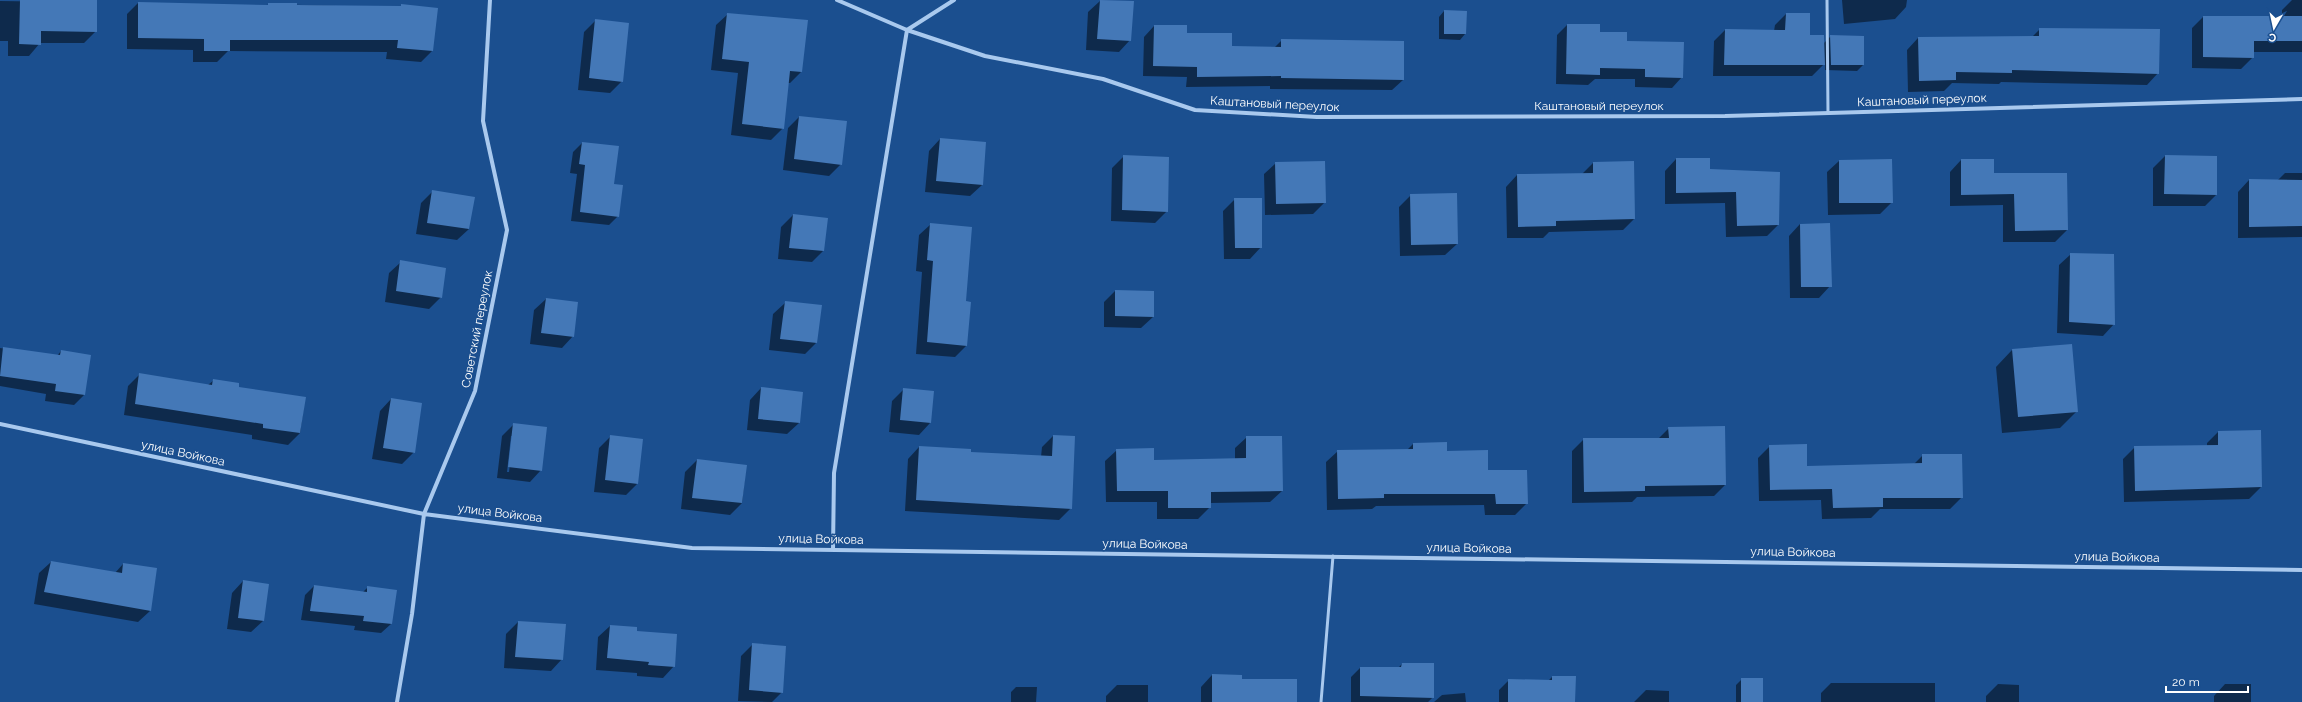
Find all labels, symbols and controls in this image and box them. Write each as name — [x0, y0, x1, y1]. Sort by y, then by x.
north arrow — [2254, 8, 2294, 48]
text: С — [2267, 30, 2277, 44]
street label: Каштановый переулок — [1857, 91, 1987, 109]
street label: Каштановый переулок — [1210, 94, 1340, 114]
street label: Каштановый переулок — [1534, 99, 1664, 113]
street label: Советский переулок — [459, 269, 495, 389]
street label: улица Войкова — [140, 437, 226, 469]
street label: улица Войкова — [457, 501, 543, 525]
street label: улица Войкова — [778, 531, 864, 547]
street label: улица Войкова — [1102, 536, 1188, 552]
street label: улица Войкова — [1426, 540, 1512, 556]
street label: улица Войкова — [1750, 544, 1836, 560]
street label: улица Войкова — [2074, 549, 2160, 565]
scale bar — [2166, 668, 2248, 694]
text: 20 m — [2172, 675, 2200, 689]

